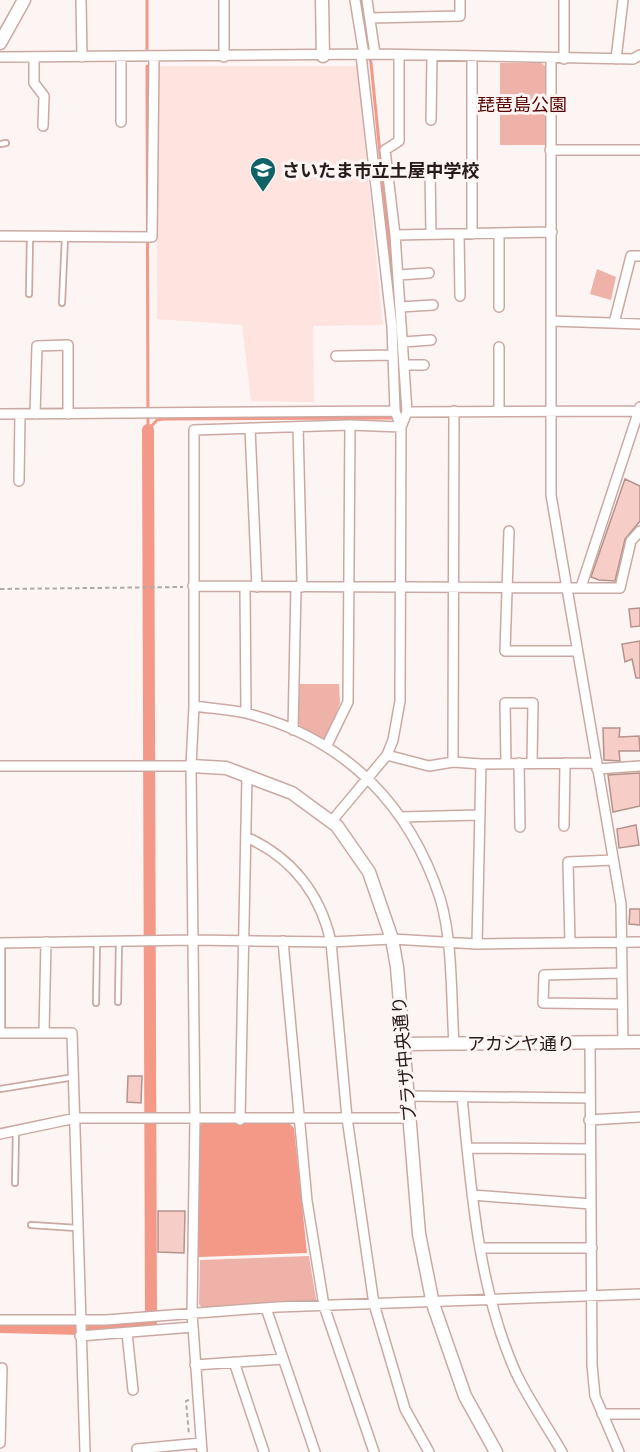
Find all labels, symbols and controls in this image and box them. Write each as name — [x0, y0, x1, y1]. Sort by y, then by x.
park label: 琵琶島公園 — [477, 94, 567, 115]
school or university icon: さいたま市立土屋中学校 — [248, 155, 278, 193]
place label: さいたま市立土屋中学校 — [282, 160, 479, 181]
street label: プラザ中央通り — [388, 995, 420, 1123]
street label: アカシヤ通り — [467, 1033, 575, 1054]

